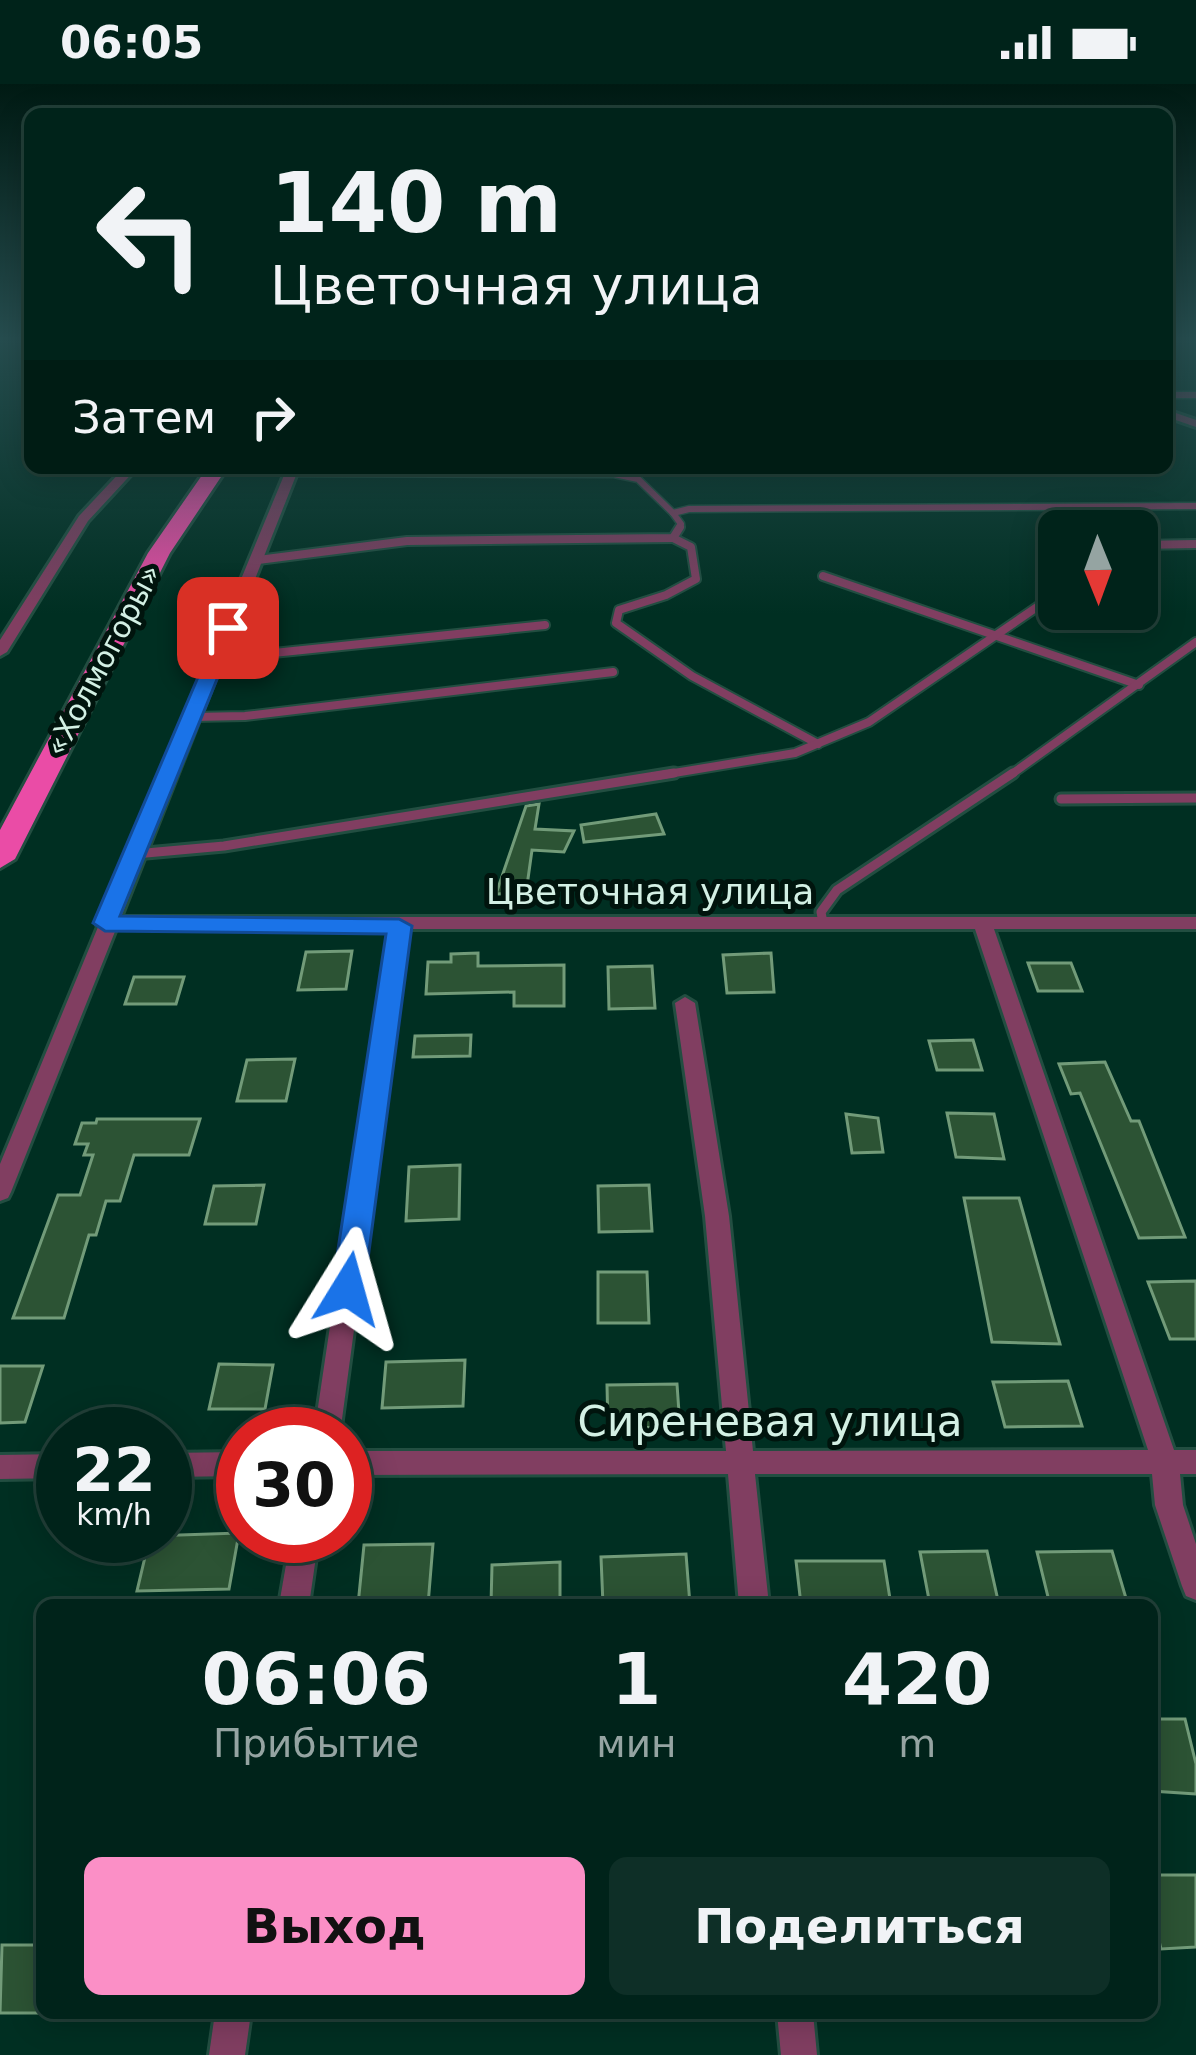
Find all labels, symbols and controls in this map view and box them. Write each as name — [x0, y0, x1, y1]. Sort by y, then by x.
text: 06:05 — [60, 16, 203, 69]
text: 140 m — [270, 154, 562, 252]
icon: left — [72, 156, 228, 312]
text: Цветочная улица — [270, 254, 763, 317]
icon: right — [240, 384, 306, 450]
text: Затем — [72, 391, 216, 444]
north arrow — [1038, 510, 1158, 630]
map controls — [1038, 510, 1158, 630]
street label: «Холмогоры» — [38, 558, 168, 762]
pin — [177, 577, 279, 679]
icon: arrive — [195, 595, 261, 661]
street label: Цветочная улица — [486, 871, 814, 912]
position arrow — [285, 1226, 411, 1352]
street label: Сиреневая улица — [578, 1397, 962, 1446]
speed limit sign: 30 — [216, 1407, 372, 1563]
text: 22 — [72, 1435, 156, 1505]
text: km/h — [76, 1497, 152, 1532]
text: 06:06 — [202, 1637, 431, 1721]
text: 1 — [611, 1637, 661, 1721]
text: 420 — [842, 1637, 992, 1721]
text: Прибытие — [213, 1721, 419, 1766]
text: мин — [596, 1721, 677, 1766]
text: m — [898, 1721, 936, 1766]
button: Выход — [84, 1857, 585, 1995]
button: Поделиться — [609, 1857, 1110, 1995]

